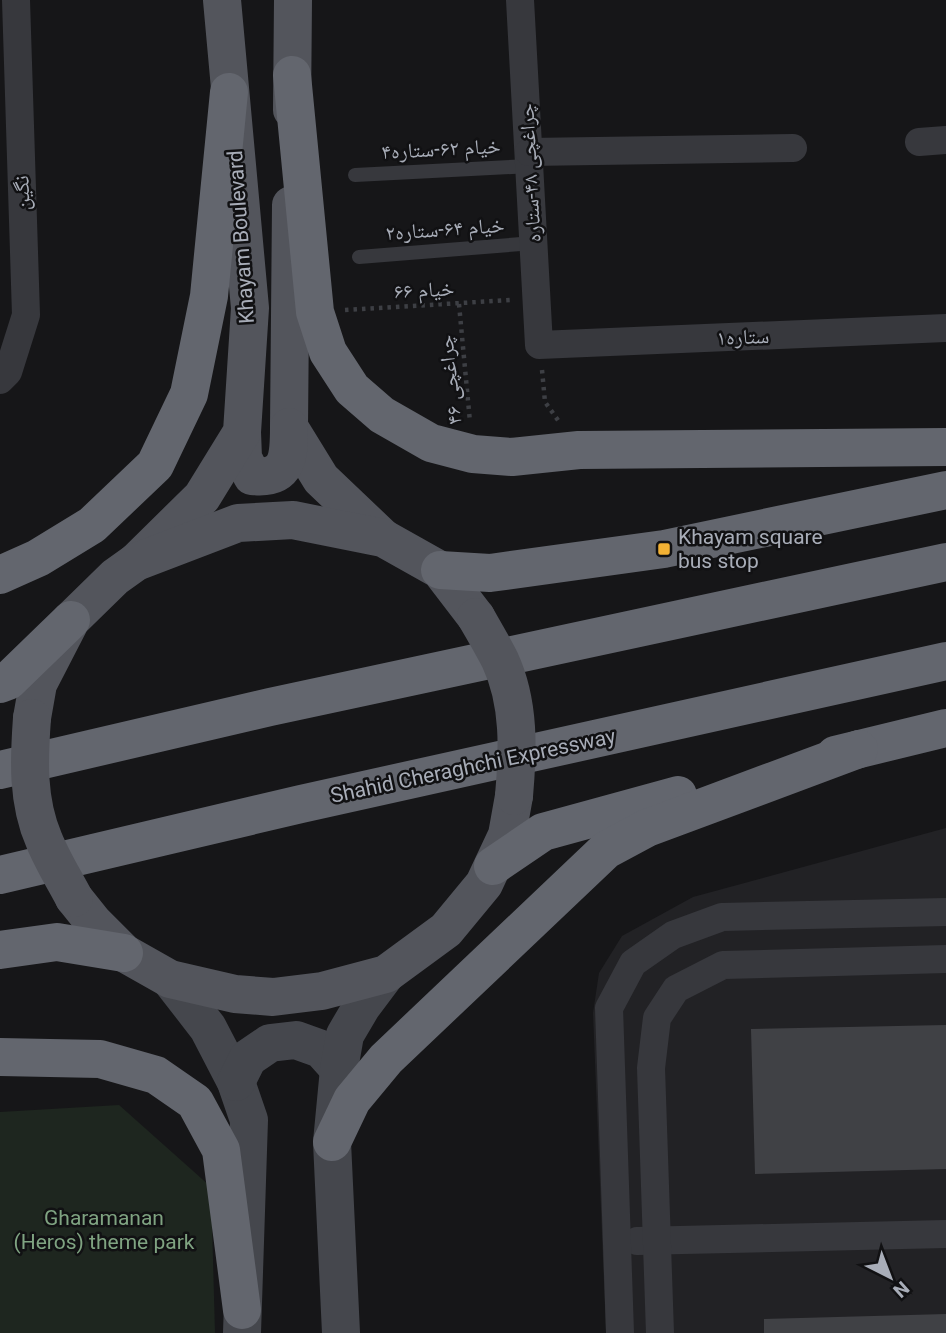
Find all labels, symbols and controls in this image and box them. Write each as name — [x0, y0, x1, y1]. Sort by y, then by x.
street label: چراغچی ۴۸-ستاره — [514, 103, 547, 243]
street label: خیام ۶۲-ستاره۴ — [381, 134, 501, 166]
street label: Khayam Boulevard — [223, 149, 259, 325]
street label: نگین — [9, 175, 36, 211]
street label: خیام ۶۴-ستاره۲ — [385, 213, 505, 247]
street label: خیام ۶۶ — [393, 276, 455, 306]
street label: ستاره۱ — [716, 324, 770, 350]
street label: چراغچی ۴۶ — [433, 334, 468, 426]
place label: Khayam square bus stop — [678, 525, 823, 573]
marker: Khayam square bus stop — [656, 541, 672, 557]
street label: Shahid Cheraghchi Expressway — [328, 724, 618, 808]
park label: Gharamanan (Heros) theme park — [14, 1206, 195, 1254]
north arrow — [855, 1242, 925, 1312]
text: N — [888, 1276, 914, 1302]

